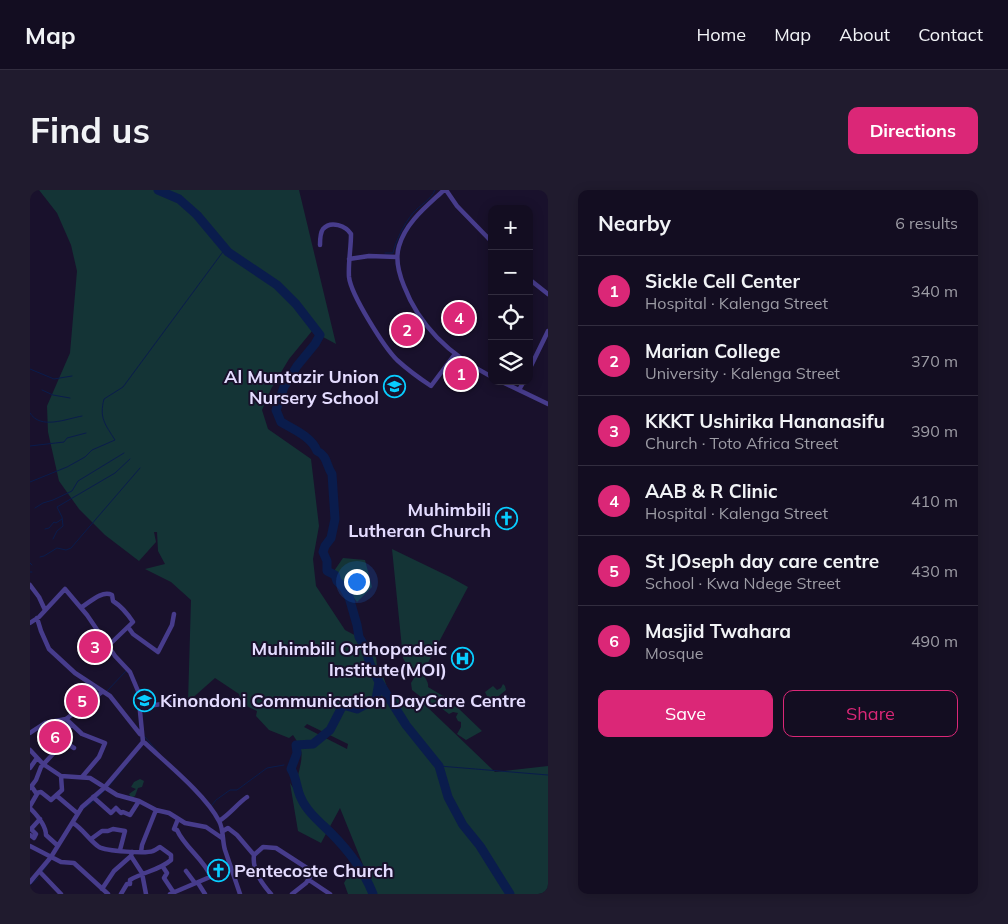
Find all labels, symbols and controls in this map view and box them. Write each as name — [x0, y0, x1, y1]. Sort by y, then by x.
text: Map — [25, 20, 76, 50]
text: Home — [696, 23, 746, 46]
text: Map — [774, 23, 811, 46]
text: About — [839, 23, 890, 46]
text: Contact — [918, 23, 983, 46]
button: Directions — [848, 107, 978, 154]
text: Find us — [30, 108, 150, 152]
map controls — [488, 205, 533, 385]
button: + — [488, 205, 533, 250]
text: Nearby — [598, 210, 671, 236]
text: 6 results — [895, 213, 958, 233]
button: − — [488, 250, 533, 295]
text: Sickle Cell Center — [645, 269, 800, 293]
text: 1 — [609, 281, 619, 301]
text: 340 m — [911, 281, 958, 301]
text: Hospital · Kalenga Street — [645, 293, 828, 313]
button: locate — [488, 295, 533, 340]
pin: 4 — [443, 299, 475, 337]
pin: 2 — [391, 311, 423, 349]
text: Marian College — [645, 339, 780, 363]
button: layers — [488, 340, 533, 385]
text: 2 — [609, 351, 619, 371]
text: 370 m — [911, 351, 958, 371]
pin: 1 — [445, 355, 477, 393]
text: University · Kalenga Street — [645, 363, 840, 383]
place label: Al Muntazir Union Nursery School — [224, 365, 379, 409]
school or university icon: Al Muntazir Union Nursery School — [383, 374, 407, 398]
text: KKKT Ushirika Hananasifu — [645, 409, 885, 433]
text: 3 — [609, 421, 619, 441]
text: 390 m — [911, 421, 958, 441]
text: Church · Toto Africa Street — [645, 433, 838, 453]
text: AAB & R Clinic — [645, 479, 778, 503]
text: 4 — [609, 491, 619, 511]
text: 410 m — [911, 491, 958, 511]
place label: Muhimbili Lutheran Church — [348, 498, 491, 542]
text: Hospital · Kalenga Street — [645, 503, 828, 523]
church icon: Muhimbili Lutheran Church — [495, 507, 519, 531]
text: St JOseph day care centre — [645, 549, 879, 573]
text: 5 — [609, 561, 619, 581]
text: 430 m — [911, 561, 958, 581]
your location — [344, 569, 370, 595]
text: School · Kwa Ndege Street — [645, 573, 841, 593]
text: Masjid Twahara — [645, 619, 791, 643]
pin: 3 — [79, 628, 111, 666]
text: 6 — [609, 631, 619, 651]
text: 490 m — [911, 631, 958, 651]
place label: Muhimbili Orthopadeic Institute(MOI) — [252, 637, 447, 681]
text: Mosque — [645, 643, 703, 663]
hospital icon: Muhimbili Orthopadeic Institute(MOI) — [451, 646, 475, 670]
pin: 5 — [66, 682, 98, 720]
school or university icon: Kinondoni Communication DayCare Centre — [132, 688, 156, 712]
place label: Kinondoni Communication DayCare Centre — [160, 689, 526, 712]
button: Save — [598, 690, 773, 737]
button: Share — [783, 690, 958, 737]
pin: 6 — [39, 718, 71, 756]
church icon: Pentecoste Church — [206, 858, 230, 882]
place label: Pentecoste Church — [234, 859, 394, 882]

